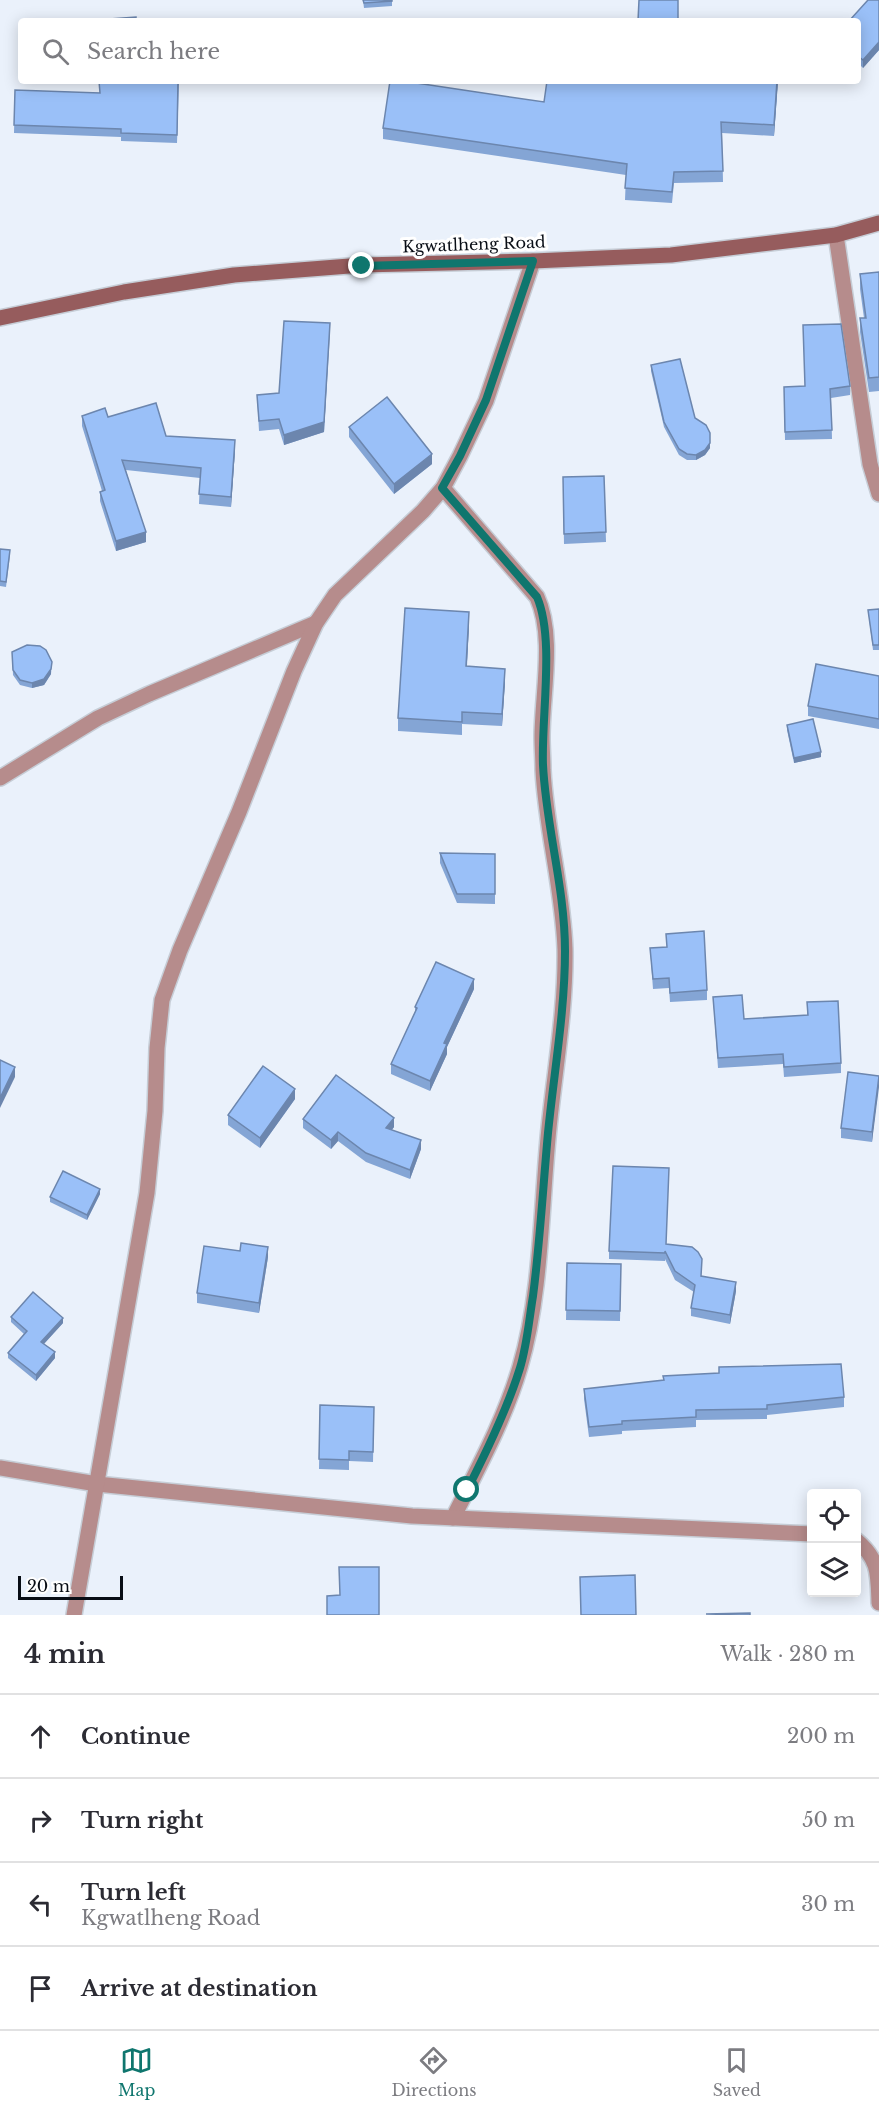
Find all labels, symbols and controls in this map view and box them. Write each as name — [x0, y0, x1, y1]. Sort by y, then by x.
search box — [18, 18, 861, 84]
icon: search — [39, 35, 72, 68]
text: Search here — [87, 38, 220, 65]
street label: Kgwatlheng Road — [402, 231, 546, 256]
route end — [348, 252, 374, 278]
route start — [453, 1476, 479, 1502]
map controls — [807, 1489, 861, 1597]
button: locate — [807, 1489, 861, 1543]
button: layers — [807, 1543, 861, 1597]
scale bar — [18, 1573, 123, 1600]
text: 20 m — [27, 1576, 70, 1596]
text: 4 min — [24, 1638, 105, 1670]
text: Walk · 280 m — [721, 1642, 855, 1666]
icon: ahead — [24, 1720, 57, 1753]
text: Continue — [81, 1723, 190, 1750]
text: 200 m — [787, 1724, 855, 1748]
icon: right — [24, 1804, 57, 1837]
text: Turn right — [81, 1807, 203, 1834]
text: 50 m — [802, 1808, 855, 1832]
text: Turn left — [81, 1879, 186, 1906]
icon: left — [24, 1888, 57, 1921]
text: 30 m — [801, 1892, 855, 1916]
text: Kgwatlheng Road — [81, 1906, 260, 1930]
icon: arrive — [24, 1972, 57, 2005]
text: Arrive at destination — [81, 1975, 318, 2002]
tab: Map — [118, 2044, 155, 2100]
tab: Directions — [391, 2044, 476, 2100]
tab: Saved — [713, 2044, 761, 2100]

